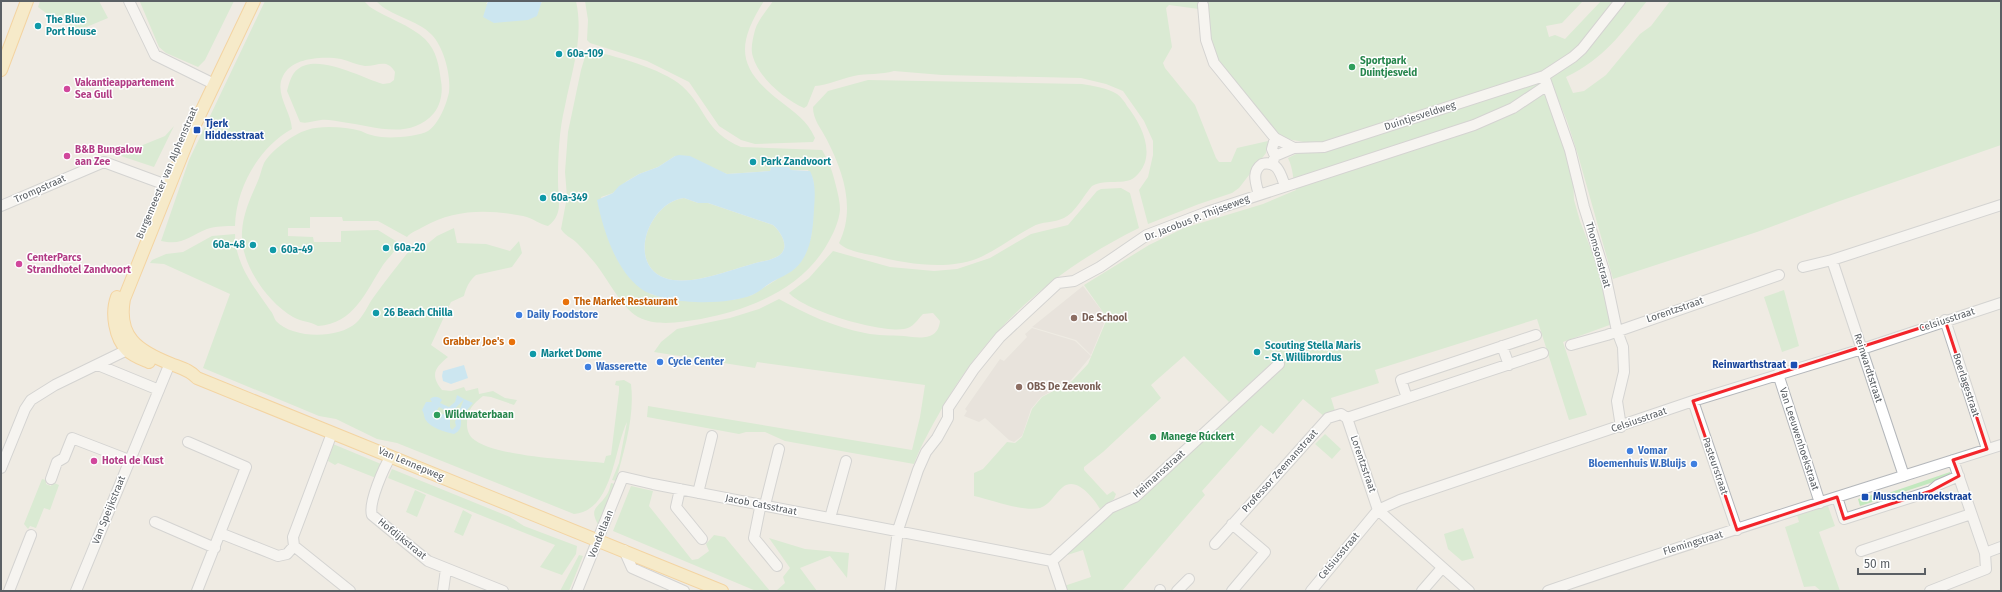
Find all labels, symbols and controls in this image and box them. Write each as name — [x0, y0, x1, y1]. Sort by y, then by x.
place label: The Blue Port House — [46, 14, 97, 38]
marker: The Blue Port House — [33, 21, 43, 31]
place label: 60a-109 — [567, 48, 604, 60]
marker: 60a-109 — [554, 49, 564, 59]
place label: Sportpark Duintjesveld — [1360, 55, 1417, 79]
marker: Sportpark Duintjesveld — [1347, 62, 1357, 72]
place label: Vakantieappartement Sea Gull — [74, 77, 174, 101]
marker: Vakantieappartement Sea Gull — [62, 84, 72, 94]
street label: Duintjesveldweg — [1383, 99, 1458, 133]
street label: Burgemeester van Alphenstraat — [134, 105, 200, 241]
place label: Tjerk Hiddesstraat — [205, 118, 264, 142]
marker: Tjerk Hiddesstraat — [192, 125, 202, 135]
place label: B&B Bungalow aan Zee — [75, 144, 142, 168]
marker: B&B Bungalow aan Zee — [62, 151, 72, 161]
place label: Park Zandvoort — [761, 156, 831, 168]
marker: Park Zandvoort — [748, 157, 758, 167]
street label: Trompstraat — [12, 172, 68, 206]
place label: 60a-349 — [551, 192, 588, 204]
street label: Dr. Jacobus P. Thijsseweg — [1143, 192, 1252, 244]
marker: 60a-349 — [538, 193, 548, 203]
street label: Thomsonstraat — [1583, 221, 1613, 290]
place label: 60a-48 — [213, 239, 245, 251]
marker: 60a-48 — [248, 240, 258, 250]
place label: 60a-20 — [394, 242, 426, 254]
marker: 60a-20 — [381, 243, 391, 253]
place label: 60a-49 — [281, 244, 313, 256]
marker: 60a-49 — [268, 245, 278, 255]
place label: CenterParcs Strandhotel Zandvoort — [27, 252, 131, 276]
marker: CenterParcs Strandhotel Zandvoort — [14, 259, 24, 269]
street label: Lorentzstraat — [1645, 295, 1705, 325]
place label: The Market Restaurant — [574, 296, 678, 308]
marker: The Market Restaurant — [561, 297, 571, 307]
street label: Celsiusstraat — [1918, 305, 1977, 335]
place label: 26 Beach Chilla — [384, 307, 453, 319]
marker: 26 Beach Chilla — [371, 308, 381, 318]
place label: Daily Foodstore — [527, 309, 598, 321]
marker: Daily Foodstore — [514, 310, 524, 320]
place label: De School — [1082, 312, 1127, 324]
marker: De School — [1069, 313, 1079, 323]
street label: Reinwardtstraat — [1851, 332, 1885, 404]
place label: Grabber Joe's — [443, 336, 504, 348]
marker: Grabber Joe's — [507, 337, 517, 347]
place label: Scouting Stella Maris - St. Willibrordus — [1265, 340, 1361, 364]
marker: Scouting Stella Maris - St. Willibrordus — [1252, 347, 1262, 357]
place label: Market Dome — [541, 348, 602, 360]
marker: Market Dome — [528, 349, 538, 359]
street label: Boerlagestraat — [1950, 352, 1982, 419]
place label: Cycle Center — [668, 356, 725, 368]
marker: Cycle Center — [655, 357, 665, 367]
place label: Reinwarthstraat — [1712, 359, 1786, 371]
marker: Reinwarthstraat — [1789, 360, 1799, 370]
place label: Wasserette — [596, 361, 647, 373]
marker: Wasserette — [583, 362, 593, 372]
place label: OBS De Zeevonk — [1027, 381, 1101, 393]
marker: OBS De Zeevonk — [1014, 382, 1024, 392]
street label: Van Leeuwenhoekstraat — [1777, 386, 1821, 492]
street label: Celsiusstraat — [1610, 405, 1669, 435]
place label: Wildwaterbaan — [445, 409, 514, 421]
marker: Wildwaterbaan — [432, 410, 442, 420]
street label: Professor Zeemanstraat — [1240, 427, 1321, 515]
place label: Manege Rúckert — [1161, 430, 1234, 443]
marker: Manege Rúckert — [1148, 432, 1158, 442]
street label: Lorentzstraat — [1348, 434, 1378, 494]
street label: Pasteurstraat — [1700, 436, 1731, 497]
street label: Van Lennepweg — [376, 445, 446, 484]
place label: Vomar — [1637, 445, 1668, 457]
marker: Vomar — [1625, 446, 1635, 456]
street label: Heimansstraat — [1131, 447, 1188, 500]
place label: Hotel de Kust — [102, 455, 164, 467]
marker: Hotel de Kust — [89, 456, 99, 466]
place label: Bloemenhuis W.Bluijs — [1588, 458, 1686, 470]
marker: Bloemenhuis W.Bluijs — [1689, 459, 1699, 469]
street label: Van Speijkstraat — [90, 474, 128, 546]
place label: Musschenbroekstraat — [1873, 491, 1972, 503]
street label: Jacob Catsstraat — [724, 492, 798, 518]
marker: Musschenbroekstraat — [1860, 492, 1870, 502]
street label: Vondellaan — [586, 508, 616, 560]
street label: Hofdijkstraat — [375, 516, 429, 562]
street label: Flemingstraat — [1662, 528, 1725, 558]
street label: Celsiusstraat — [1316, 530, 1362, 582]
scale bar — [1858, 550, 1925, 576]
text: 50 m — [1864, 557, 1890, 571]

